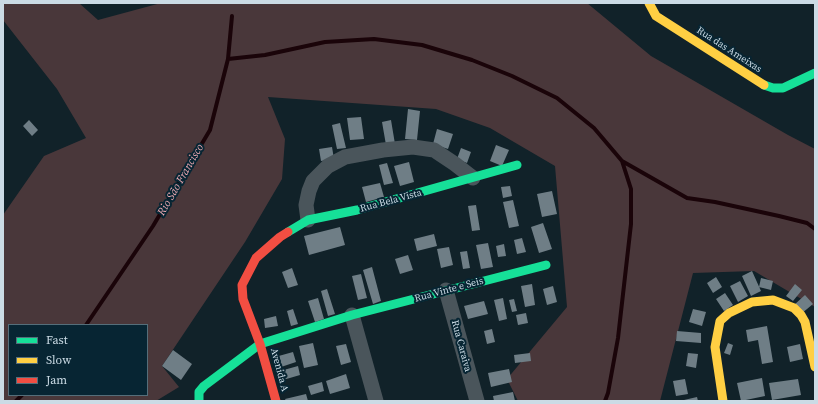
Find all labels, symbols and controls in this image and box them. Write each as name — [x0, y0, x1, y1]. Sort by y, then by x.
street label: Rua das Ameixas — [694, 24, 764, 76]
water label: Rio São Francisco — [155, 142, 207, 218]
street label: Rua Bela Vista — [359, 187, 423, 215]
street label: Rua Vinte e Seis — [413, 275, 485, 305]
street label: Rua Caraiva — [448, 319, 474, 373]
legend — [8, 324, 148, 396]
text: Fast — [46, 332, 68, 348]
street label: Avenida A — [267, 347, 291, 393]
text: Slow — [46, 352, 71, 368]
text: Jam — [46, 372, 67, 388]

